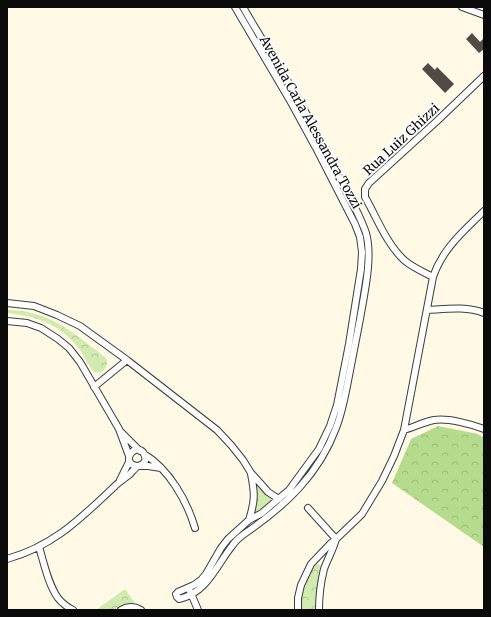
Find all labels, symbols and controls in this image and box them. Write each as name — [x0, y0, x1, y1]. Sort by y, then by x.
street label: Avenida Carla Alessandra Tozzi — [255, 32, 365, 212]
street label: Rua Luiz Ghizzi — [360, 100, 443, 179]

